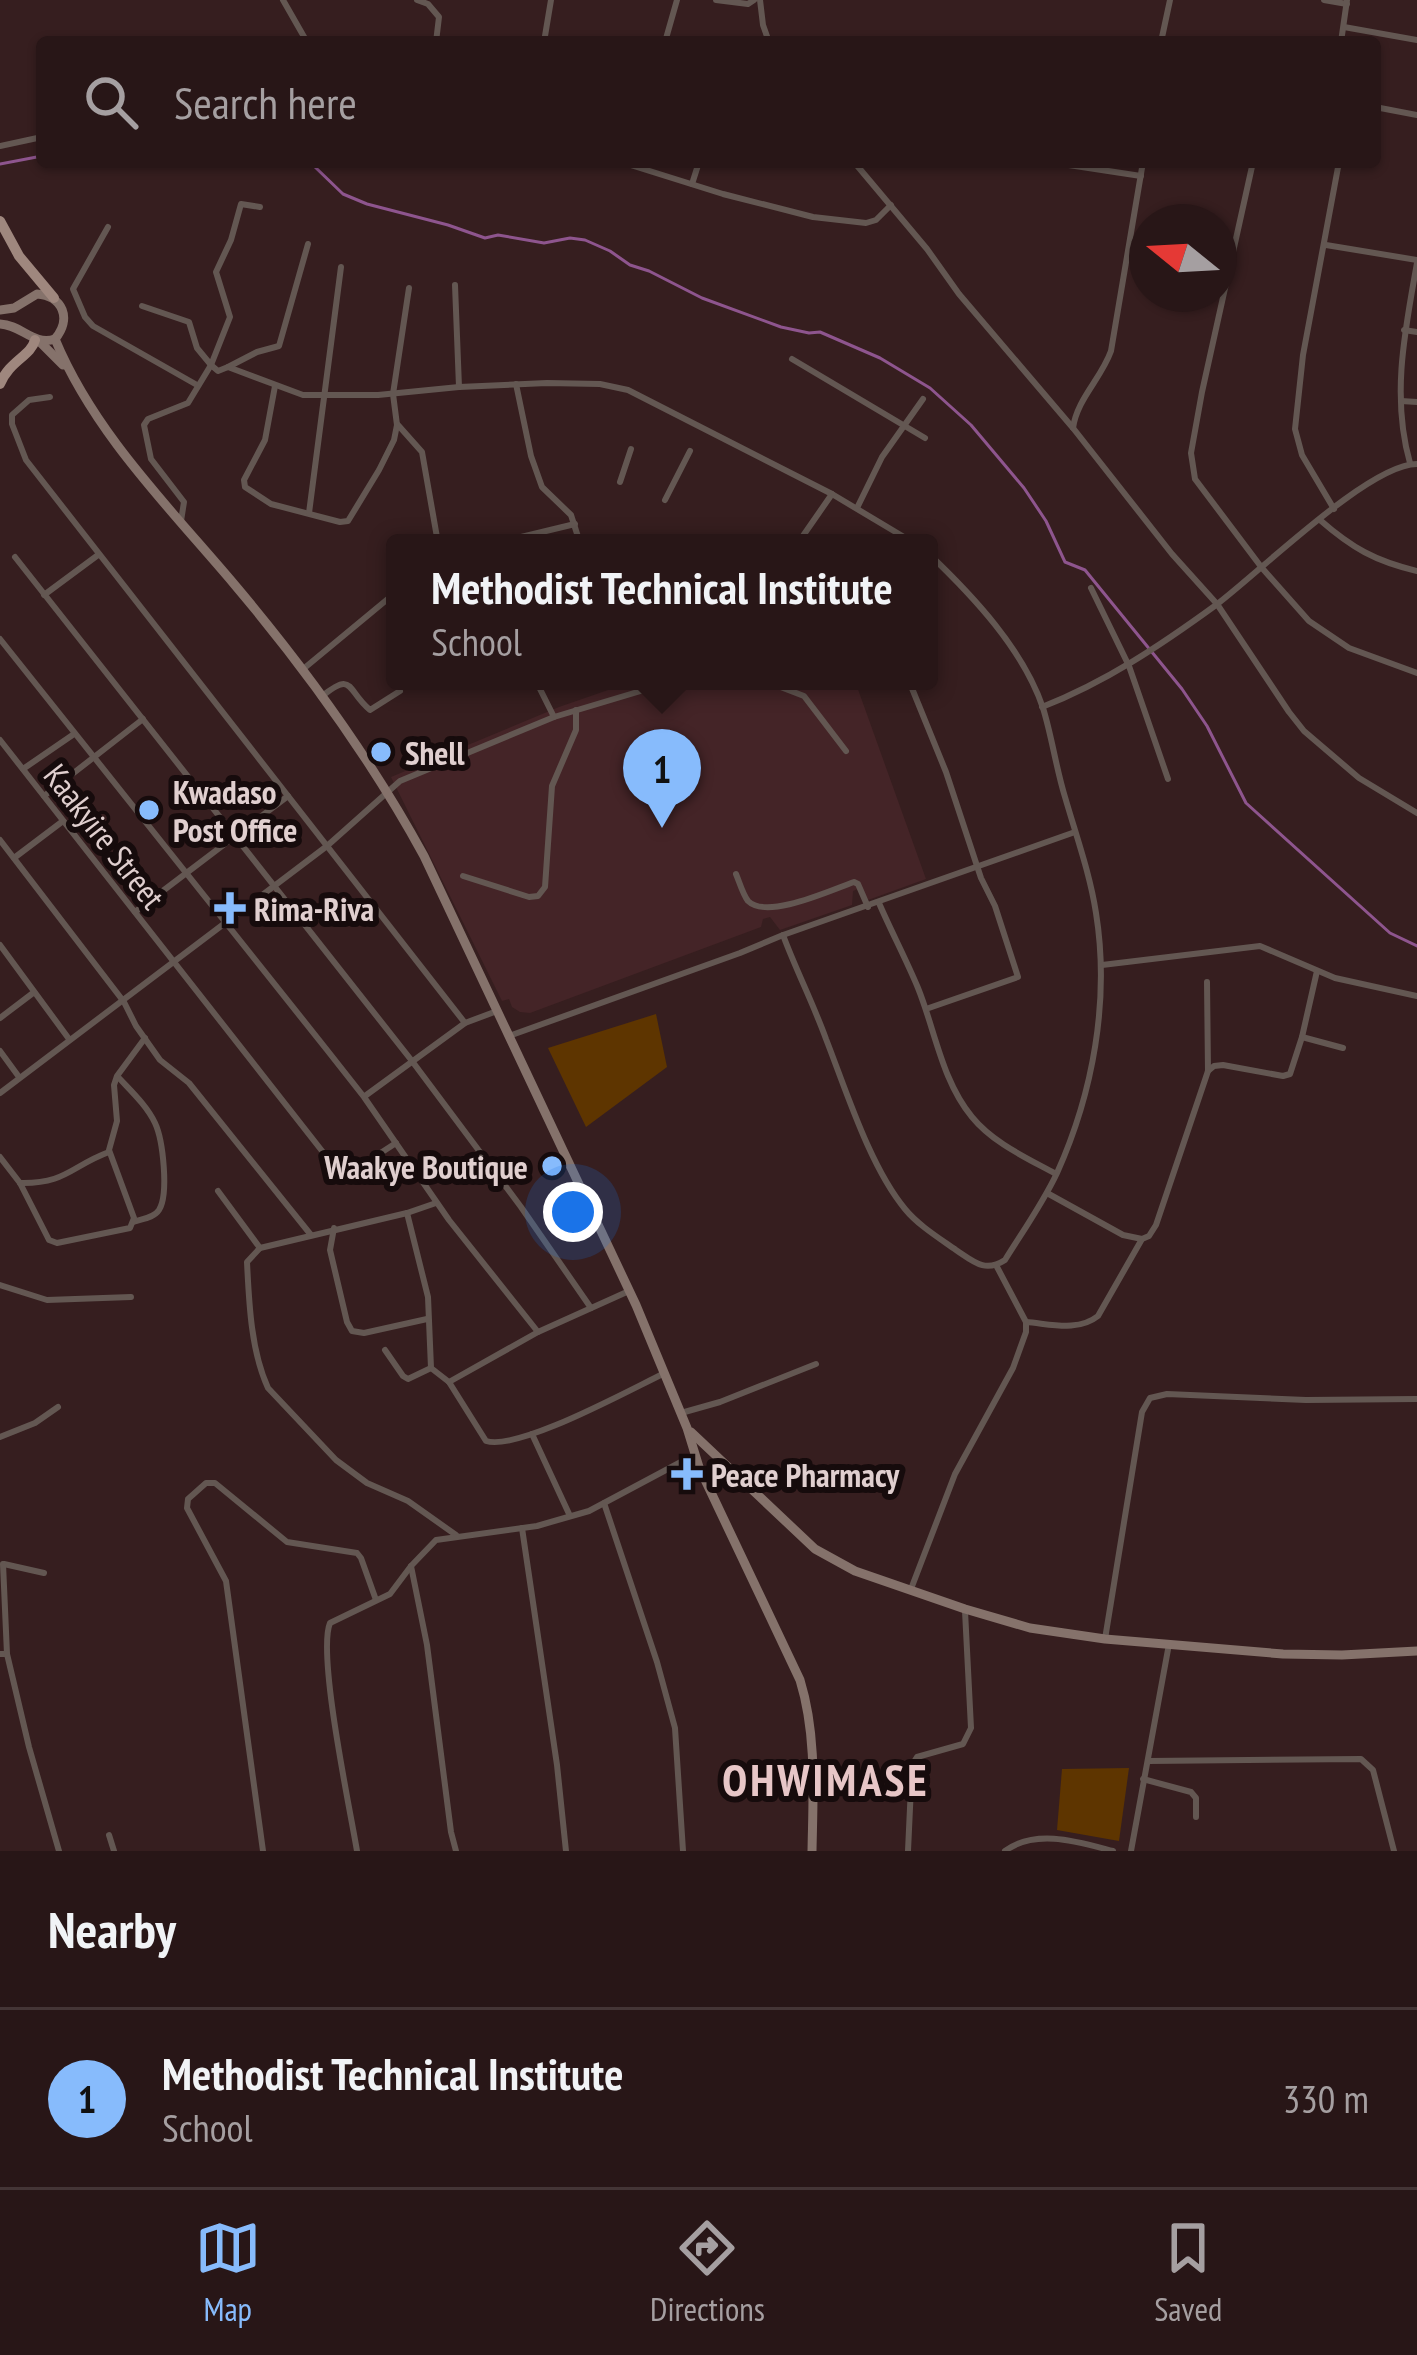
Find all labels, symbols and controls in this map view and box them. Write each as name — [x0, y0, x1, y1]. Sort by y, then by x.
search box — [36, 36, 1381, 168]
icon: search — [78, 69, 144, 135]
text: Search here — [174, 73, 357, 131]
north arrow — [1129, 204, 1237, 312]
popup — [386, 534, 938, 690]
text: Methodist Technical Institute — [431, 558, 893, 616]
text: School — [431, 616, 522, 667]
pin: 1 — [623, 729, 701, 828]
place label: Shell — [405, 731, 465, 774]
marker: Shell — [368, 739, 394, 765]
street label: Kaakyire Street — [35, 755, 175, 917]
place label: Kwadaso Post Office — [173, 770, 297, 851]
marker: Kwadaso Post Office — [136, 797, 162, 823]
place label: Rima-Riva — [254, 887, 374, 930]
marker: Rima-Riva — [217, 895, 243, 921]
place label: Waakye Boutique — [323, 1145, 528, 1188]
marker: Waakye Boutique — [539, 1153, 565, 1179]
your location — [543, 1182, 603, 1242]
place label: Peace Pharmacy — [711, 1453, 900, 1496]
marker: Peace Pharmacy — [674, 1461, 700, 1487]
district label: OHWIMASE — [722, 1750, 930, 1808]
text: Nearby — [48, 1896, 176, 1962]
text: Methodist Technical Institute — [162, 2044, 623, 2102]
text: 1 — [78, 2073, 96, 2124]
text: 330 m — [1283, 2073, 1369, 2124]
text: School — [162, 2102, 253, 2153]
tab: Map — [195, 2215, 261, 2330]
tab: Directions — [650, 2215, 765, 2330]
tab: Saved — [1154, 2215, 1222, 2330]

